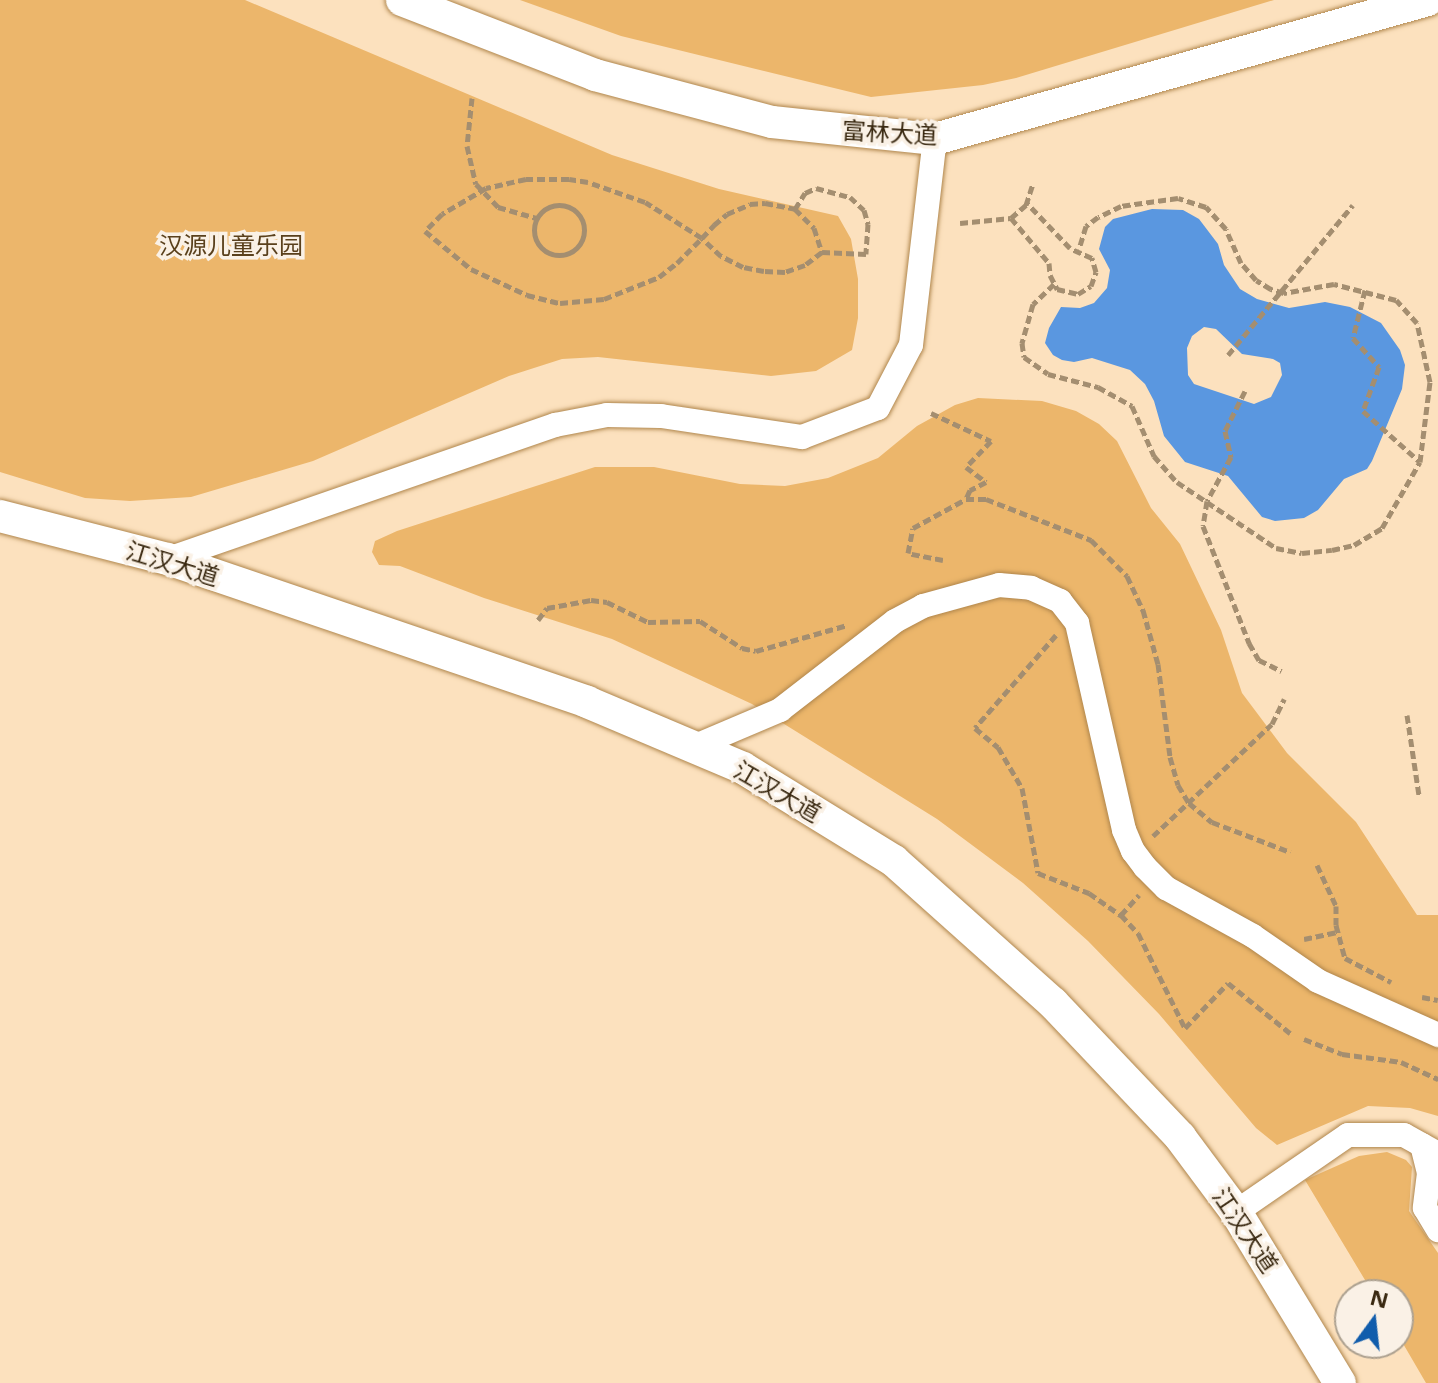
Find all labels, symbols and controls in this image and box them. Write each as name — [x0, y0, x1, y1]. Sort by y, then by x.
street label: 富林大道 — [841, 115, 939, 149]
park label: 汉源儿童乐园 — [159, 231, 303, 259]
street label: 江汉大道 — [123, 535, 223, 591]
street label: 江汉大道 — [729, 755, 827, 827]
street label: 江汉大道 — [1207, 1182, 1285, 1278]
north arrow — [1334, 1279, 1414, 1359]
text: N — [1367, 1281, 1392, 1315]

